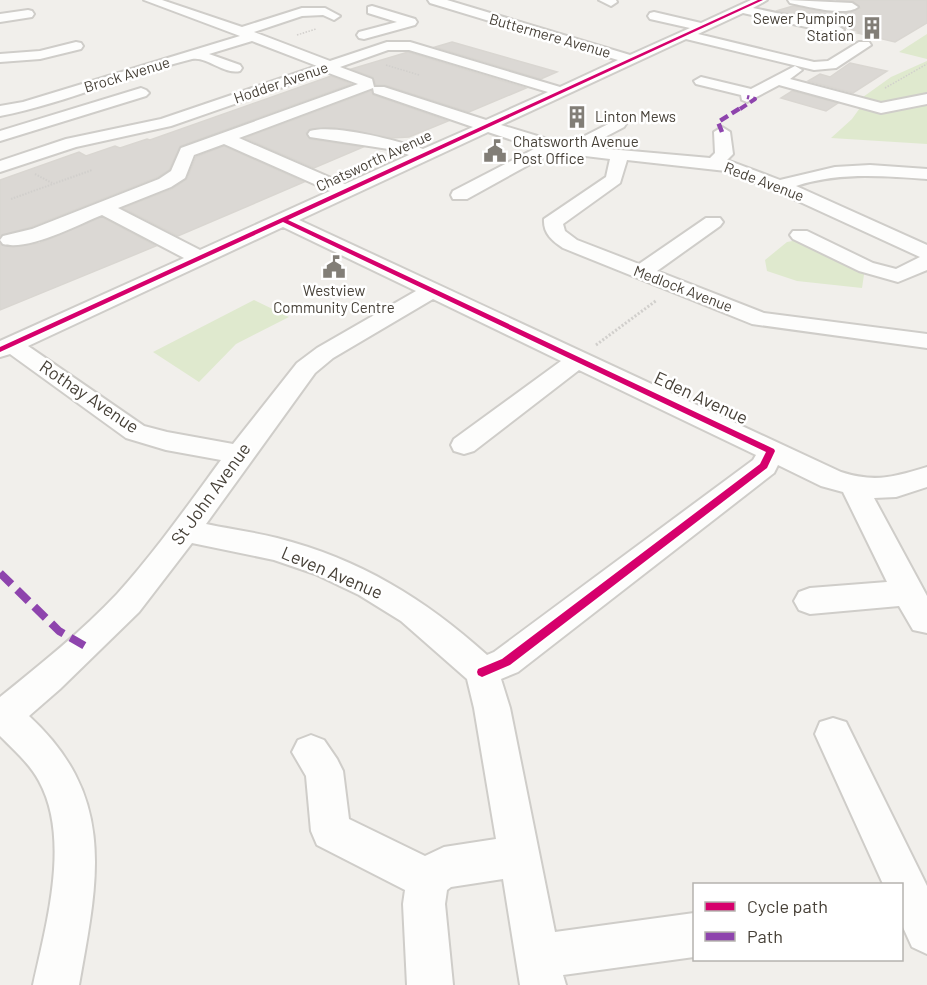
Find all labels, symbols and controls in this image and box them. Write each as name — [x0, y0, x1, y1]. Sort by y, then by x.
street label: Buttermere Avenue — [487, 9, 613, 61]
place label: Sewer Pumping Station — [753, 9, 854, 44]
building icon: Sewer Pumping Station — [859, 15, 885, 41]
street label: Brock Avenue — [82, 52, 172, 96]
street label: Hodder Avenue — [231, 58, 330, 107]
building icon: Linton Mews — [564, 104, 590, 130]
place label: Linton Mews — [595, 107, 676, 125]
street label: Chatsworth Avenue — [313, 125, 434, 195]
place label: Chatsworth Avenue Post Office — [513, 132, 639, 167]
public building icon: Chatsworth Avenue Post Office — [482, 138, 508, 164]
street label: Rede Avenue — [722, 158, 807, 205]
public building icon: Westview Community Centre — [321, 254, 347, 280]
street label: Medlock Avenue — [631, 261, 735, 315]
place label: Westview Community Centre — [273, 281, 395, 316]
street label: Rothay Avenue — [36, 355, 143, 437]
street label: Eden Avenue — [651, 366, 752, 428]
street label: St John Avenue — [166, 438, 255, 549]
street label: Leven Avenue — [278, 541, 386, 603]
legend — [693, 883, 903, 961]
text: Cycle path — [747, 895, 828, 917]
text: Path — [747, 925, 783, 947]

